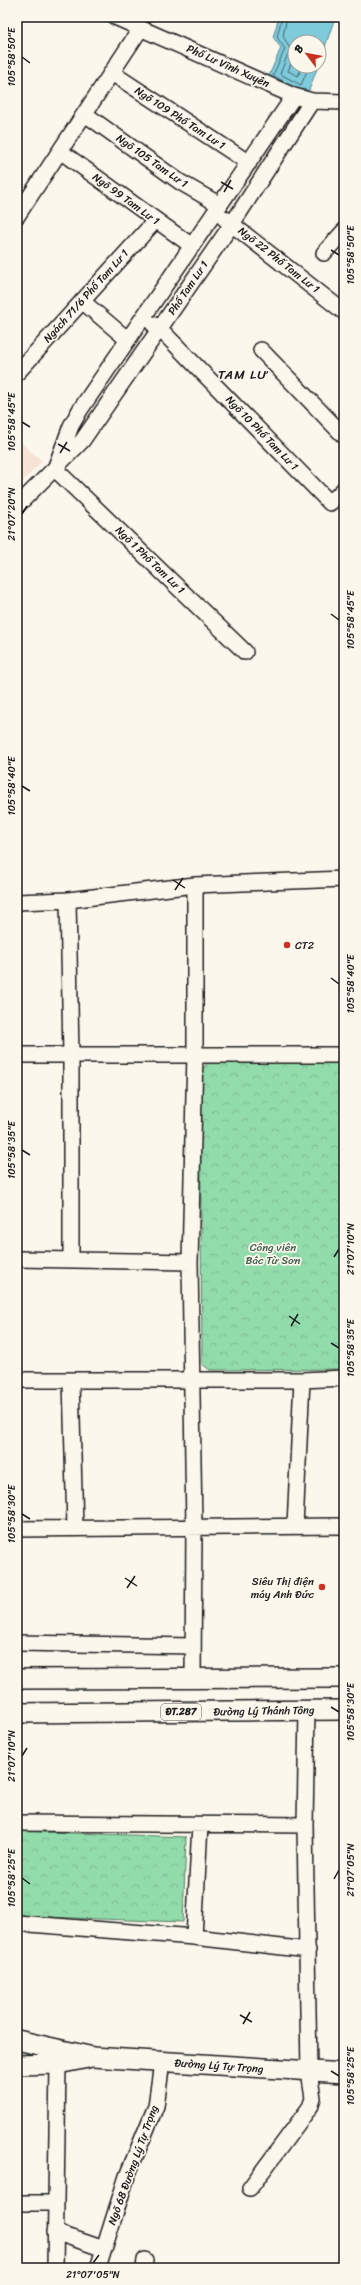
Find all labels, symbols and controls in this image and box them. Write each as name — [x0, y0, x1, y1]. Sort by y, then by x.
text: 105°58'50"E — [3, 26, 21, 87]
north arrow — [287, 34, 327, 74]
street label: Phố Lư Vĩnh Xuyên — [183, 39, 273, 93]
text: B — [289, 41, 309, 57]
street label: Ngõ 109 Phố Tam Lư 1 — [131, 81, 230, 155]
street label: Ngõ 105 Tam Lư 1 — [112, 129, 192, 193]
street label: Ngõ 99 Tam Lư 1 — [88, 168, 164, 230]
street label: Ngõ 22 Phố Tam Lư 1 — [234, 222, 324, 298]
text: 105°58'50"E — [342, 224, 360, 285]
street label: Ngách 71/6 Phố Tam Lư 1 — [39, 245, 134, 347]
street label: Phố Tam Lư 1 — [163, 257, 213, 319]
district label: TAM LƯ — [218, 363, 268, 386]
text: 105°58'45"E — [3, 391, 21, 451]
street label: Ngõ 10 Phố Tam Lư 1 — [221, 391, 303, 475]
text: 21°07'20"N — [3, 487, 21, 541]
street label: Ngõ 1 Phố Tam Lư 1 — [111, 521, 190, 599]
text: 105°58'45"E — [342, 589, 360, 649]
text: 105°58'40"E — [3, 755, 21, 816]
place label: CT2 — [295, 936, 315, 955]
marker: CT2 — [282, 940, 292, 950]
text: 105°58'40"E — [342, 953, 360, 1014]
text: 105°58'35"E — [3, 1119, 21, 1179]
text: 21°07'10"N — [342, 1223, 360, 1275]
park label: Công viên Bắc Từ Sơn — [246, 1238, 301, 1270]
text: 105°58'35"E — [342, 1317, 360, 1377]
text: 105°58'30"E — [3, 1483, 21, 1543]
place label: Siêu Thị điện máy Anh Đức — [251, 1572, 314, 1604]
marker: Siêu Thị điện máy Anh Đức — [317, 1582, 327, 1592]
text: 105°58'30"E — [342, 1681, 360, 1741]
street label: Đường Lý Thánh Tông — [213, 1701, 315, 1721]
road number: ĐT.287 — [161, 1704, 201, 1720]
text: 21°07'10"N — [3, 1730, 21, 1782]
text: 21°07'05"N — [342, 1843, 360, 1897]
text: 105°58'25"E — [3, 1847, 21, 1907]
text: 105°58'25"E — [342, 2045, 360, 2105]
street label: Đường Lý Tự Trọng — [174, 2053, 265, 2079]
street label: Ngõ 68 Đường Lý Tự Trọng — [102, 2102, 164, 2228]
text: 21°07'05"N — [66, 2266, 120, 2284]

